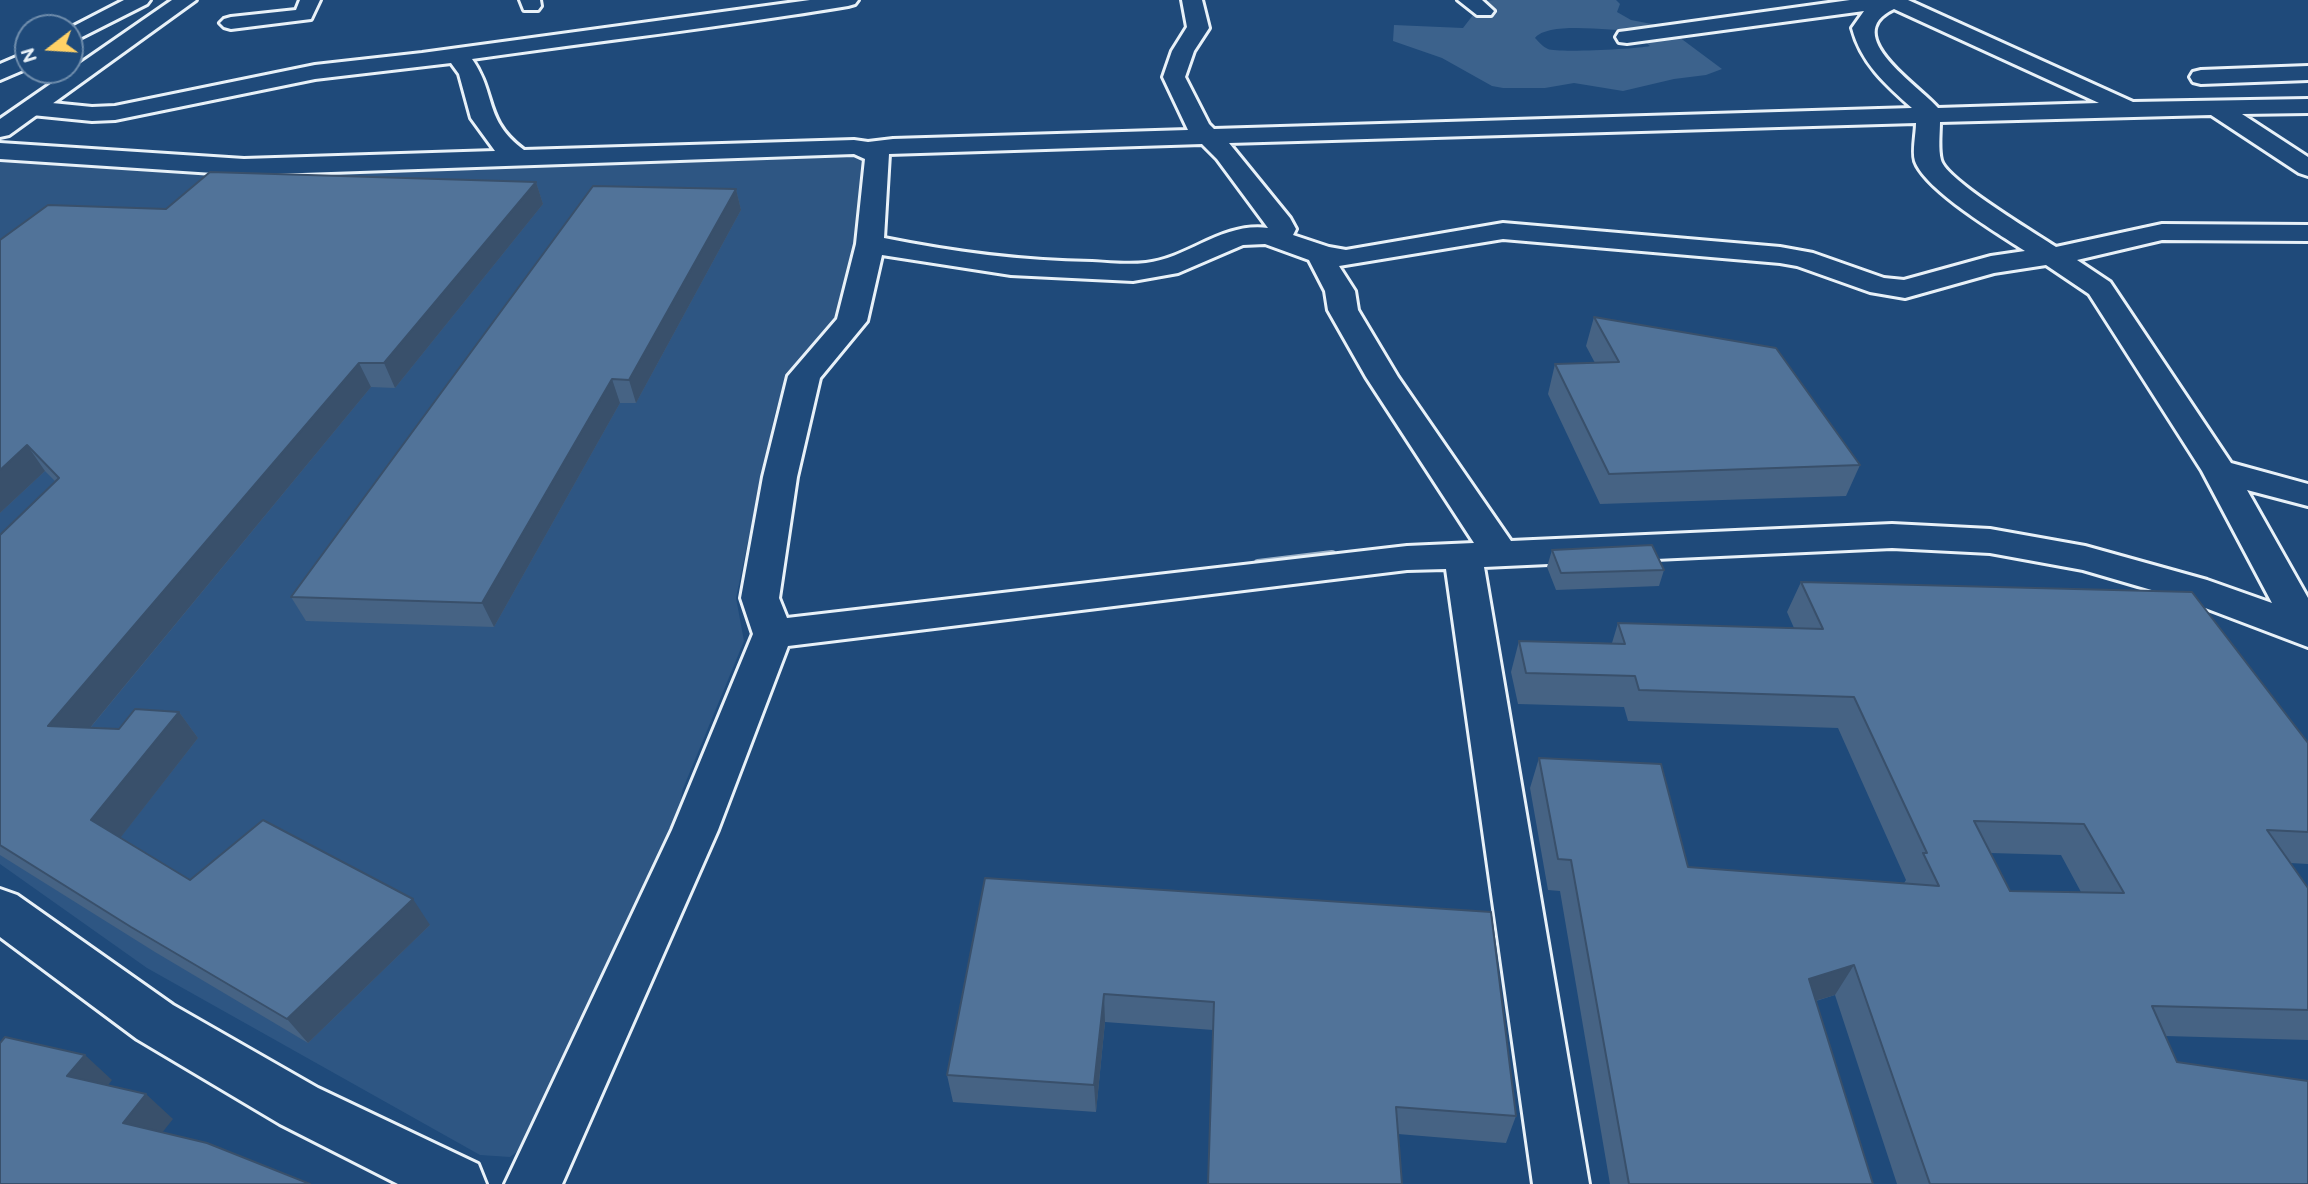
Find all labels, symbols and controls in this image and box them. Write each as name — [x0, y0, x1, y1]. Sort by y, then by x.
north arrow — [14, 14, 84, 84]
text: N — [17, 45, 43, 65]

